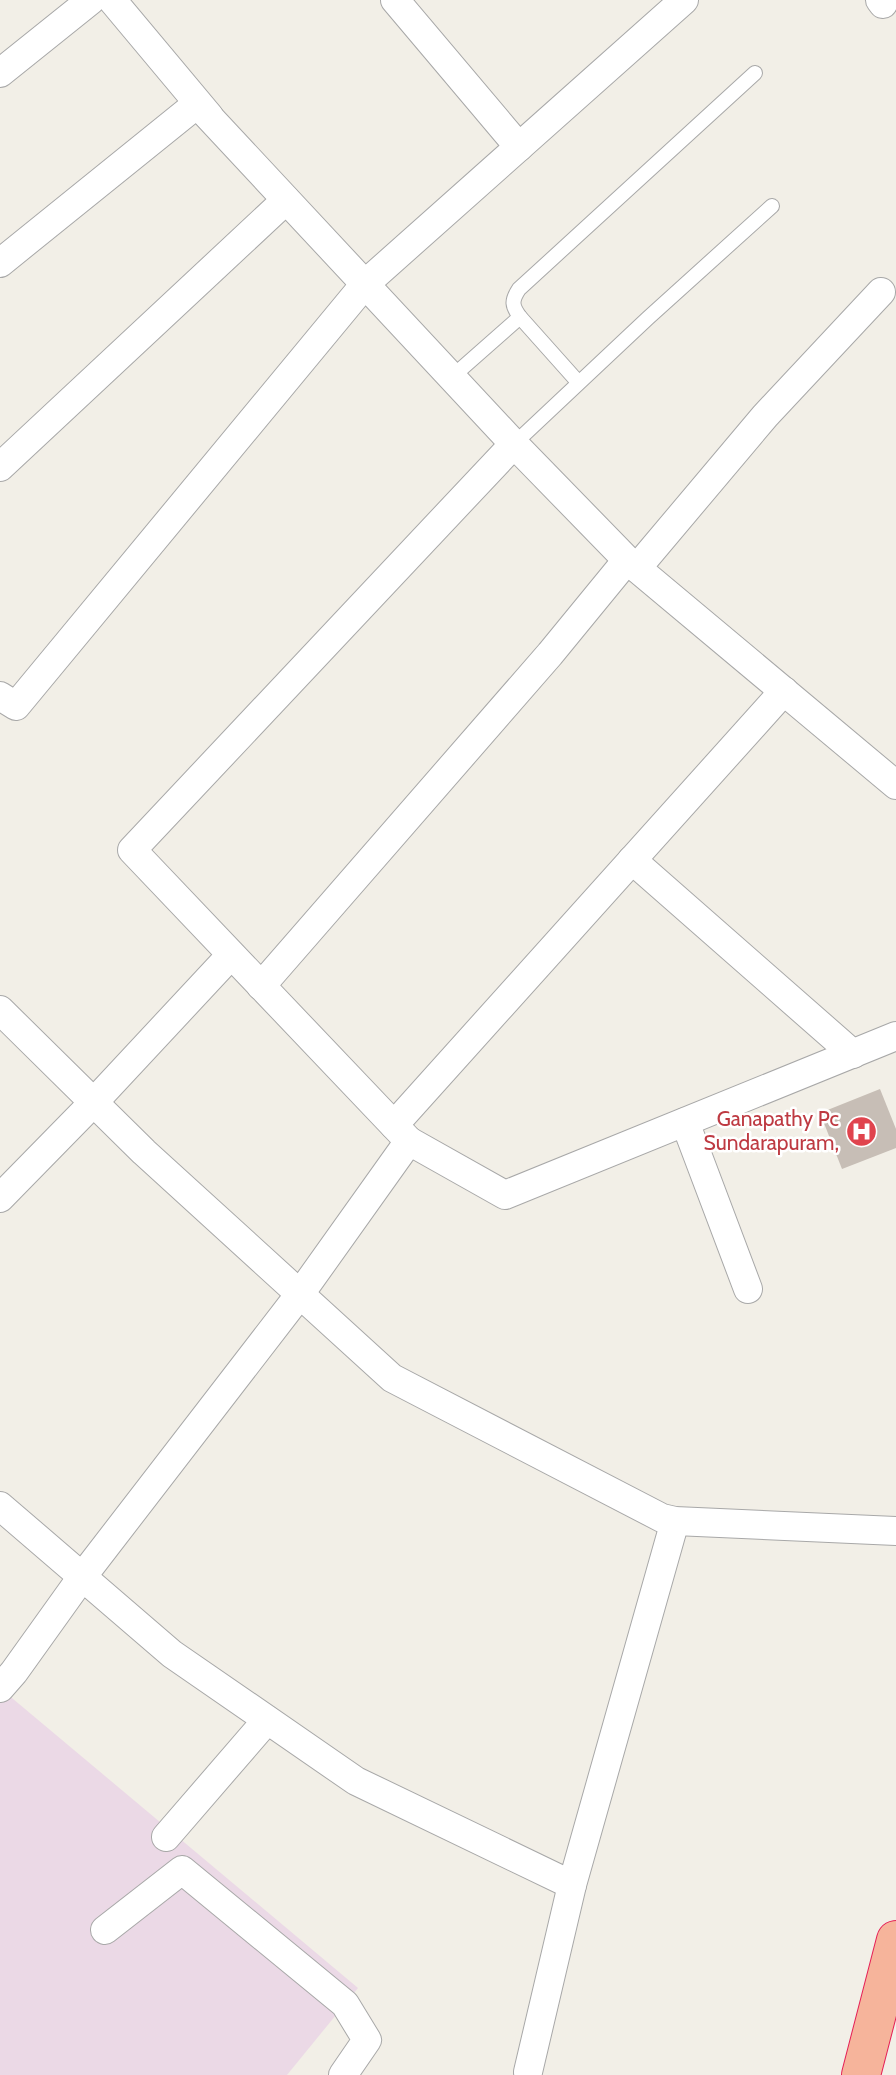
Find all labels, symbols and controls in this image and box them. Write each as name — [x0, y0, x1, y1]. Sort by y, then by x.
place label: Ganapathy Pc Sundarapuram, — [704, 1106, 839, 1155]
hospital icon: Ganapathy Pc Sundarapuram, — [845, 1114, 879, 1148]

